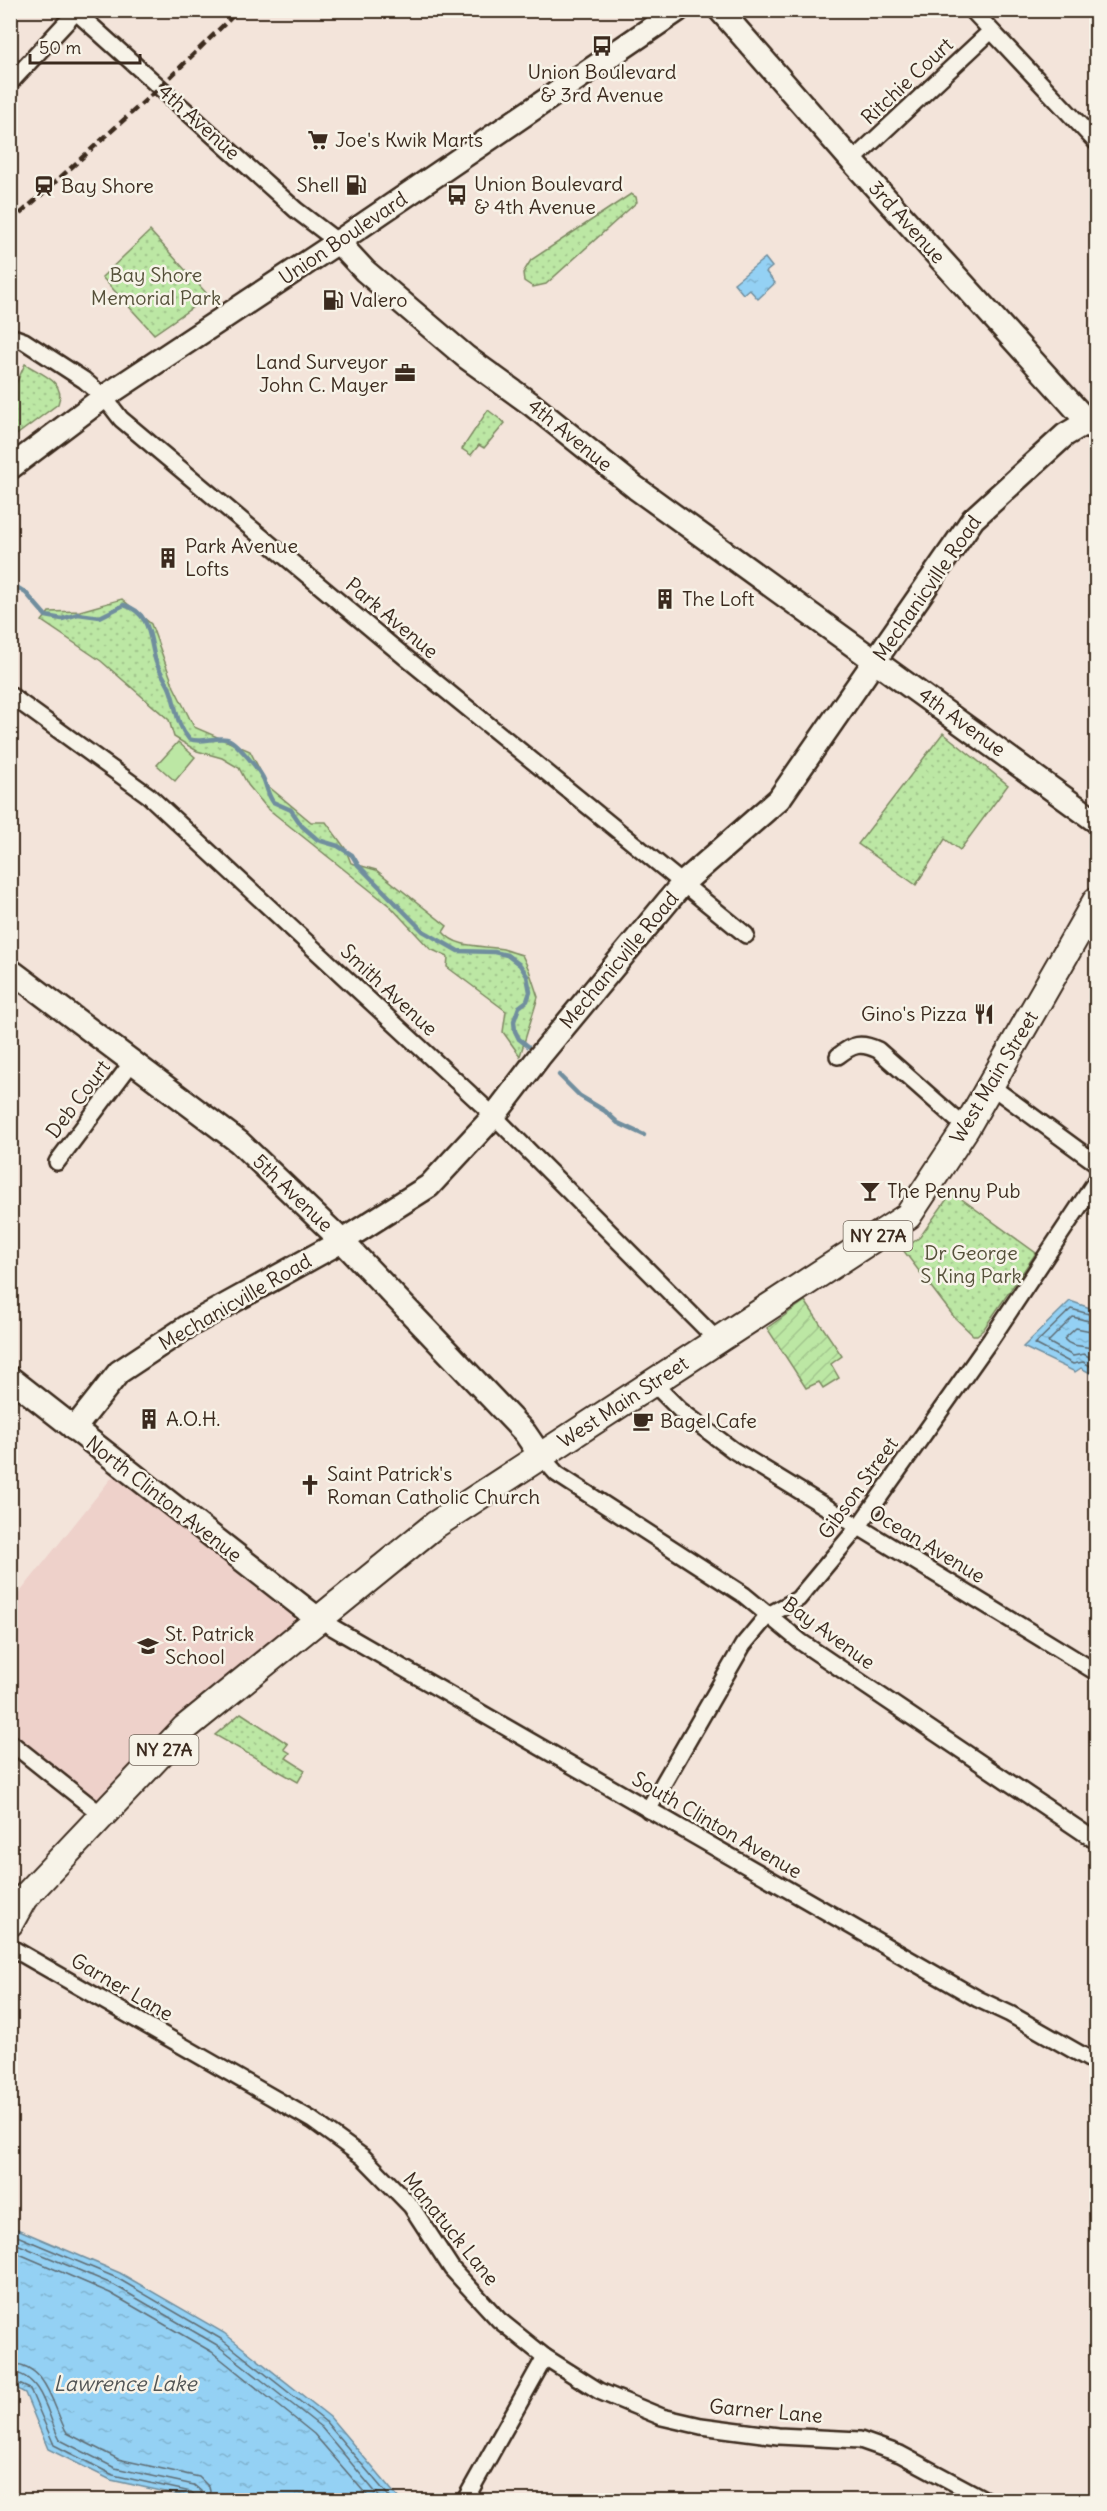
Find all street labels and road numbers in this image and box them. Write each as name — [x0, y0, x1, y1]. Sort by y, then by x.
street label: Ritchie Court — [856, 32, 958, 129]
street label: 4th Avenue — [153, 78, 245, 165]
street label: 3rd Avenue — [864, 175, 951, 268]
street label: Union Boulevard — [274, 185, 412, 290]
street label: 4th Avenue — [523, 393, 618, 476]
street label: Mechanicville Road — [867, 510, 986, 665]
street label: Park Avenue — [341, 572, 444, 664]
street label: 4th Avenue — [914, 682, 1011, 762]
street label: Mechanicville Road — [554, 886, 684, 1034]
street label: Smith Avenue — [336, 938, 443, 1041]
street label: West Main Street — [944, 1006, 1043, 1148]
street label: Deb Court — [40, 1054, 115, 1143]
street label: 5th Avenue — [248, 1148, 339, 1237]
road number: NY 27A — [844, 1221, 912, 1251]
street label: Mechanicville Road — [154, 1248, 316, 1355]
street label: West Main Street — [553, 1350, 693, 1453]
street label: North Clinton Avenue — [81, 1430, 247, 1567]
street label: Gibson Street — [812, 1432, 903, 1544]
street label: Ocean Avenue — [865, 1499, 990, 1588]
street label: Bay Avenue — [778, 1591, 880, 1674]
road number: NY 27A — [130, 1735, 198, 1765]
street label: South Clinton Avenue — [628, 1766, 807, 1883]
street label: Garner Lane — [67, 1947, 178, 2026]
street label: Manatuck Lane — [398, 2167, 505, 2290]
street label: Garner Lane — [708, 2393, 824, 2428]

